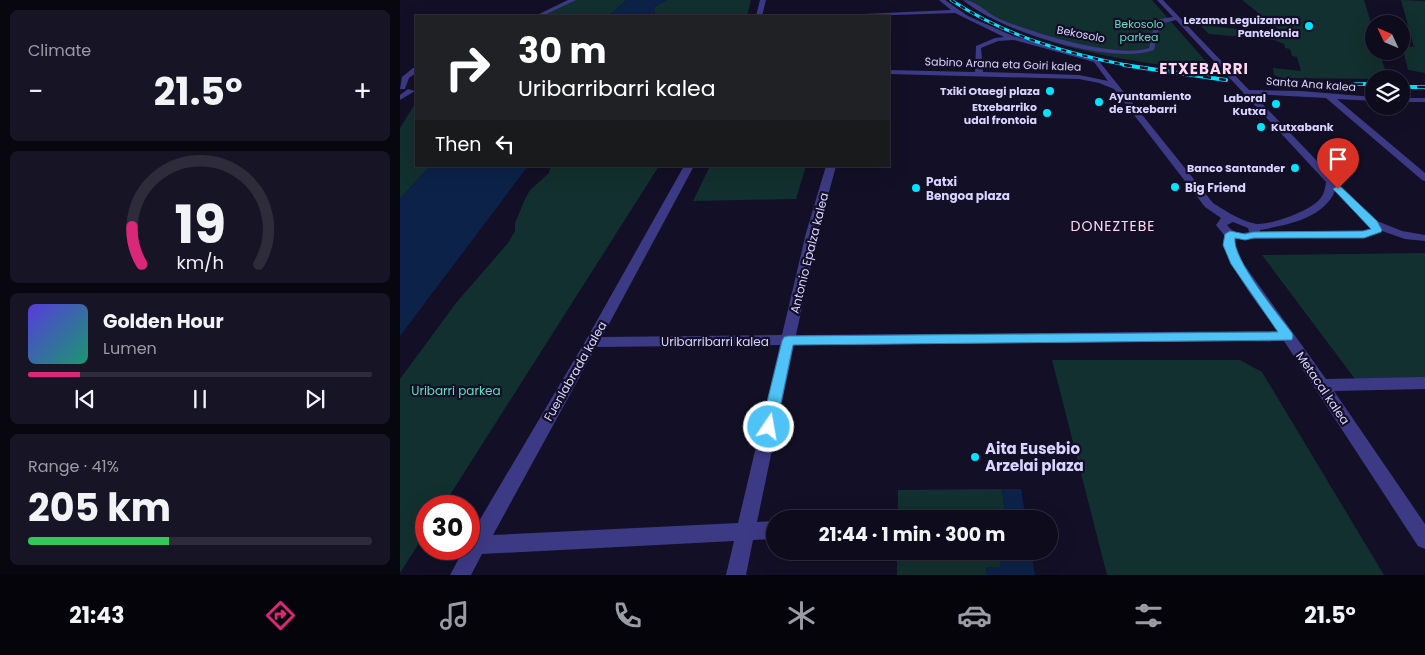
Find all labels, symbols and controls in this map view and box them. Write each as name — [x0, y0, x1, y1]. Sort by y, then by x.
place label: Lezama Leguizamon Pantelonia — [1183, 12, 1299, 41]
north arrow — [1365, 15, 1410, 60]
map controls — [1365, 15, 1410, 115]
park label: Bekosolo parkea — [1115, 16, 1163, 45]
marker: Lezama Leguizamon Pantelonia — [1303, 20, 1315, 32]
street label: Bekosolo — [1056, 21, 1106, 47]
text: 30 m — [518, 26, 606, 75]
icon: right — [435, 35, 500, 100]
text: Climate — [28, 39, 91, 62]
street label: Sabino Arana eta Goiri kalea — [924, 53, 1082, 75]
district label: ETXEBARRI — [1159, 58, 1249, 79]
text: 21.5° — [154, 65, 243, 118]
button: layers — [1365, 70, 1410, 115]
text: − — [28, 72, 43, 111]
text: + — [353, 72, 372, 111]
text: Uribarribarri kalea — [518, 73, 716, 104]
street label: Santa Ana kalea — [1265, 73, 1357, 95]
place label: Txiki Otaegi plaza — [940, 83, 1040, 99]
marker: Txiki Otaegi plaza — [1044, 85, 1056, 97]
place label: Ayuntamiento de Etxebarri — [1109, 88, 1191, 117]
place label: Laboral Kutxa — [1223, 90, 1266, 119]
marker: Ayuntamiento de Etxebarri — [1093, 96, 1105, 108]
marker: Laboral Kutxa — [1270, 98, 1282, 110]
place label: Etxebarriko udal frontoia — [964, 99, 1037, 128]
marker: Etxebarriko udal frontoia — [1041, 107, 1053, 119]
place label: Kutxabank — [1271, 119, 1334, 135]
marker: Kutxabank — [1255, 121, 1267, 133]
icon: left — [491, 130, 519, 158]
text: Then — [435, 131, 481, 158]
pin — [1317, 138, 1359, 189]
icon: arrive — [1324, 145, 1352, 173]
place label: Banco Santander — [1187, 160, 1285, 176]
marker: Banco Santander — [1289, 162, 1301, 174]
place label: Patxi Bengoa plaza — [926, 173, 1010, 204]
place label: Big Friend — [1185, 179, 1246, 196]
marker: Big Friend — [1169, 181, 1181, 193]
marker: Patxi Bengoa plaza — [910, 182, 922, 194]
text: 19 — [174, 188, 226, 261]
street label: Antonio Epalza kalea — [786, 191, 832, 315]
district label: DONEZTEBE — [1070, 216, 1156, 236]
text: km/h — [176, 250, 224, 275]
text: Golden Hour — [103, 308, 224, 335]
street label: Fuenlabrada kalea — [539, 318, 611, 424]
street label: Uribarribarri kalea — [661, 333, 769, 350]
text: Lumen — [103, 337, 157, 360]
street label: Metacal kalea — [1292, 348, 1354, 428]
park label: Uribarri parkea — [411, 382, 501, 399]
icon: previous — [71, 385, 99, 413]
icon: pause — [186, 385, 214, 413]
icon: next — [301, 385, 329, 413]
position arrow — [742, 400, 794, 452]
place label: Aita Eusebio Arzelai plaza — [985, 438, 1084, 476]
marker: Aita Eusebio Arzelai plaza — [969, 451, 981, 463]
text: Range · 41% — [28, 455, 119, 478]
text: 205 km — [28, 481, 171, 534]
speed limit sign: 30 — [415, 495, 480, 560]
text: 21:44 · 1 min · 300 m — [819, 521, 1005, 548]
icon: directions — [263, 598, 298, 633]
icon: music — [437, 598, 472, 633]
icon: phone — [610, 598, 645, 633]
icon: climate — [784, 598, 819, 633]
icon: car — [957, 598, 992, 633]
icon: filters — [1131, 598, 1166, 633]
text: 21:43 — [69, 600, 125, 631]
text: 21.5° — [1304, 600, 1356, 631]

